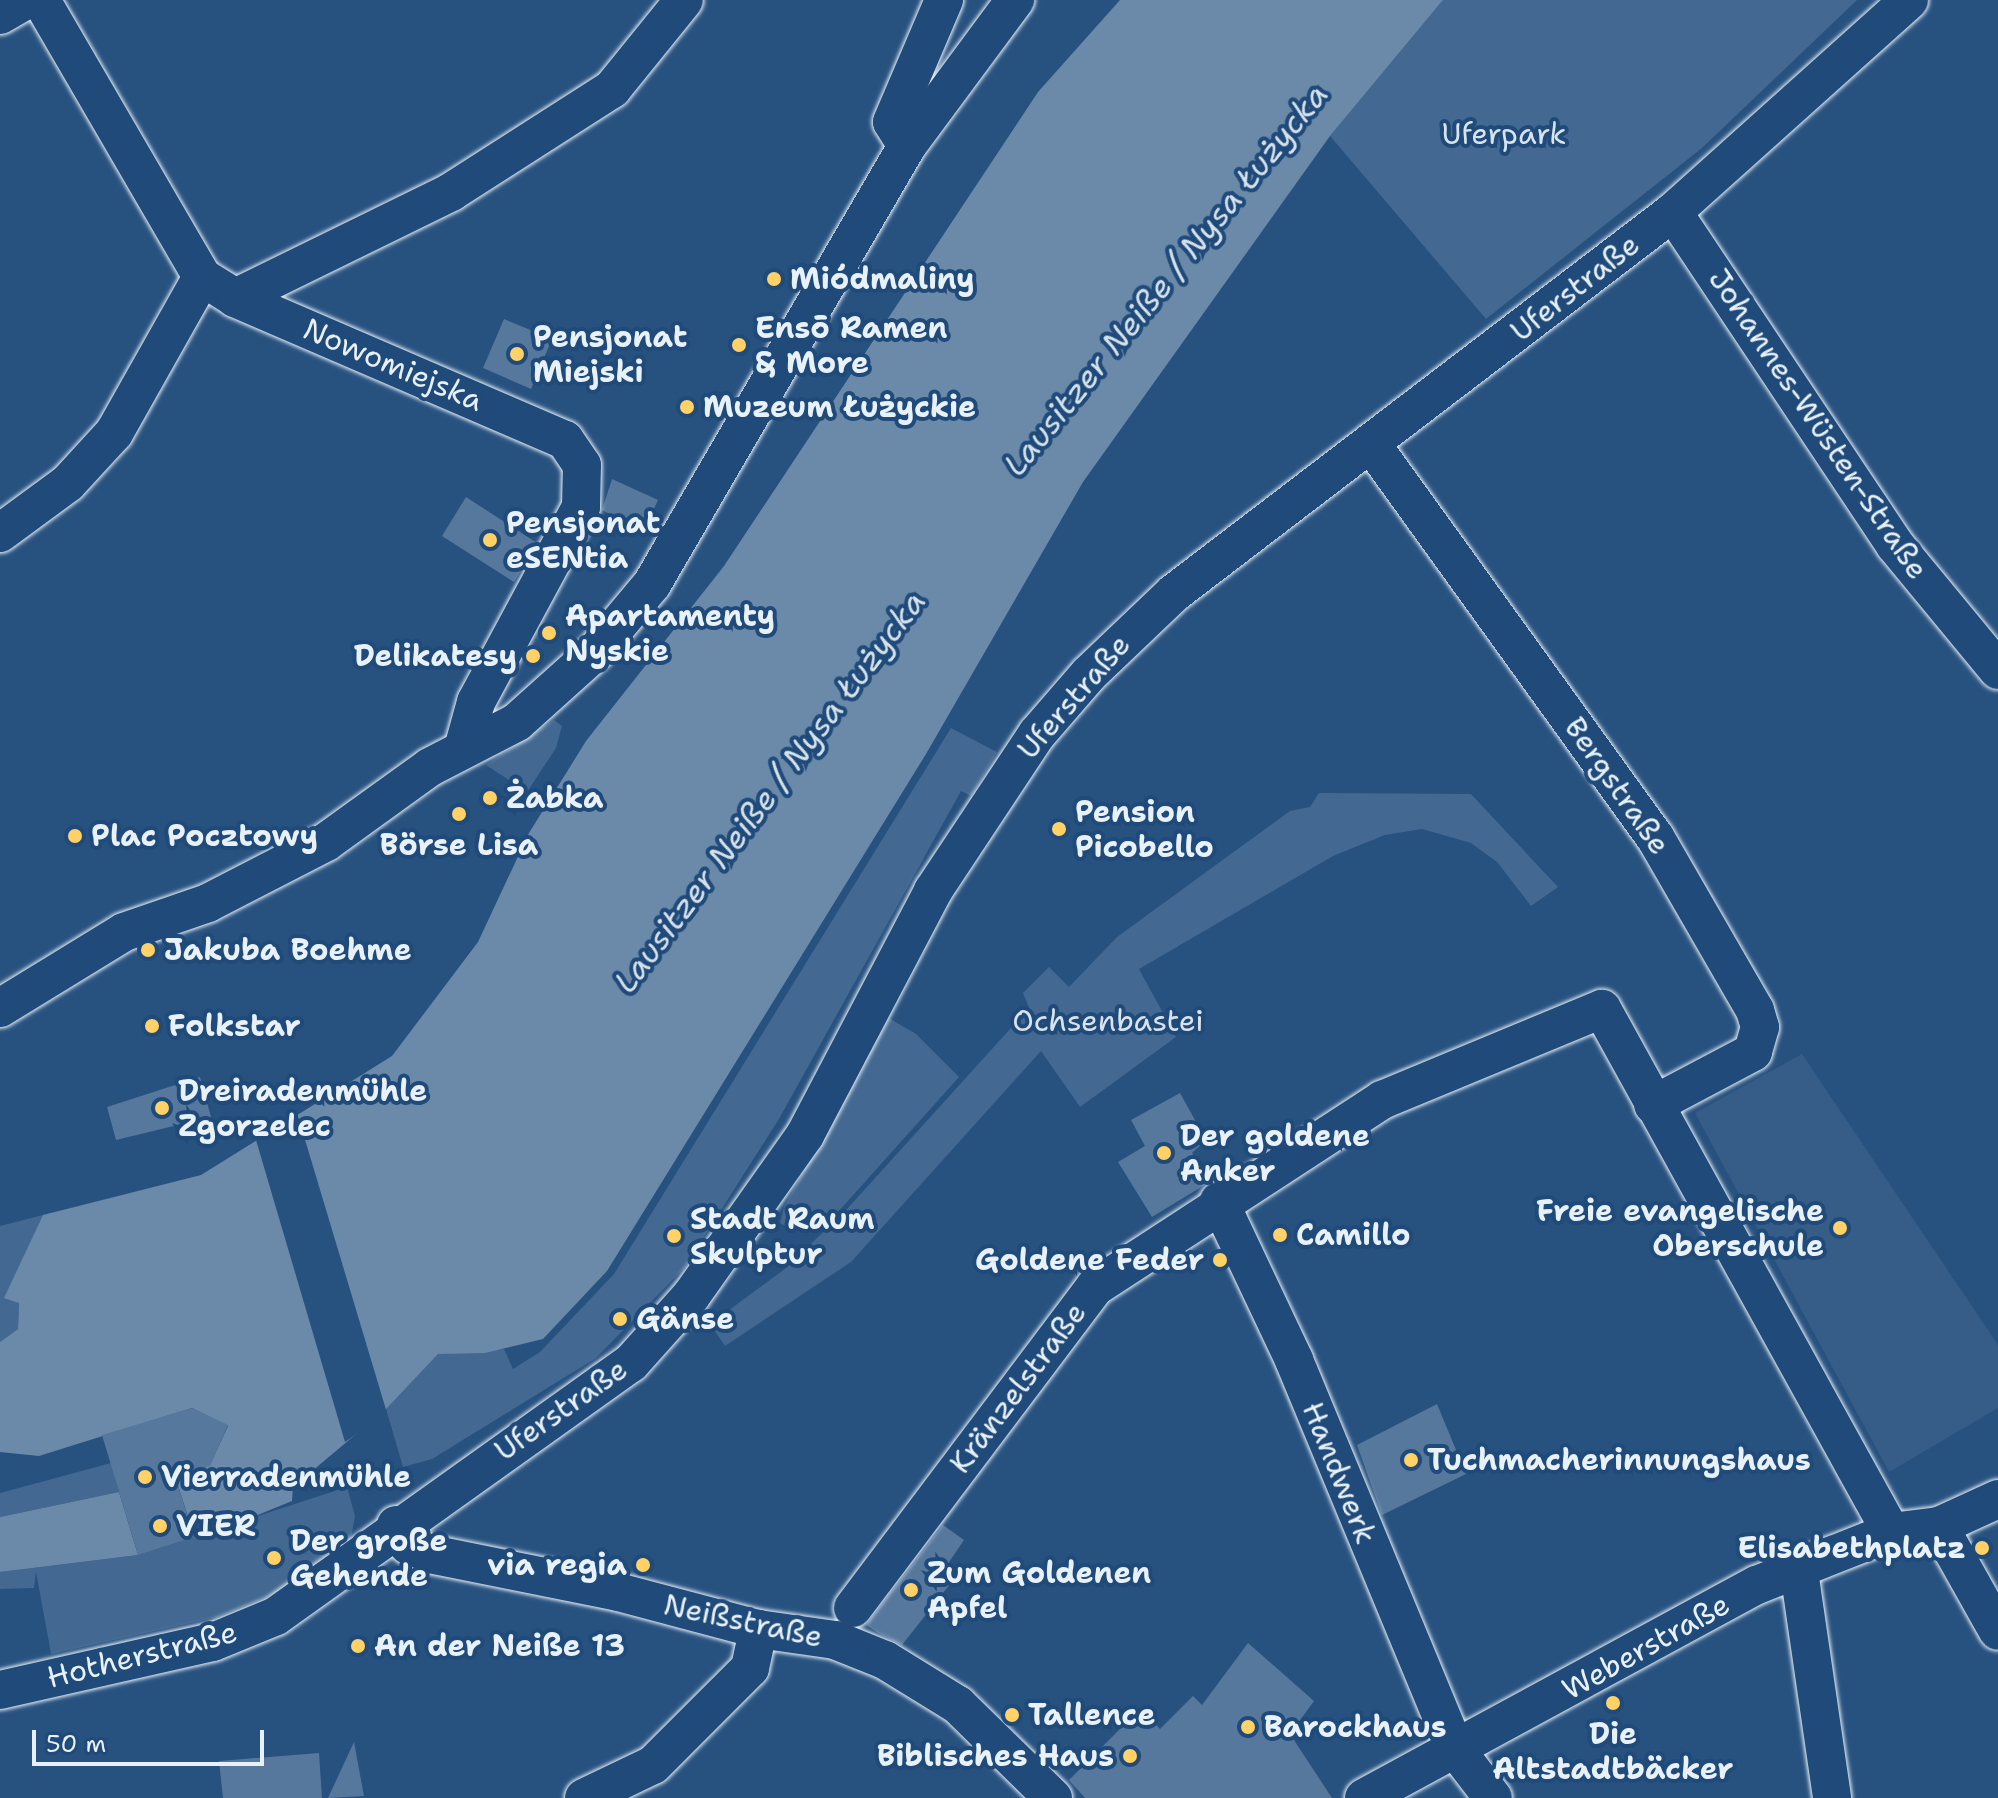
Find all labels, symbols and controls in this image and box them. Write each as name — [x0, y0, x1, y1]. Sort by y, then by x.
water label: Lausitzer Neiße / Nysa Łużycka — [996, 76, 1336, 484]
park label: Uferpark — [1442, 116, 1566, 152]
street label: Uferstraße — [1503, 227, 1647, 349]
place label: Miódmaliny — [790, 261, 974, 297]
street label: Johannes-Wüsten-Straße — [1701, 262, 1935, 586]
marker: Miódmaliny — [765, 270, 783, 288]
place label: Ensō Ramen & More — [755, 310, 947, 380]
street label: Nowomiejska — [298, 311, 488, 419]
place label: Pensjonat Miejski — [533, 319, 687, 390]
marker: Ensō Ramen & More — [730, 336, 748, 354]
marker: Pensjonat Miejski — [508, 345, 526, 363]
place label: Muzeum Łużyckie — [703, 389, 976, 425]
marker: Muzeum Łużyckie — [678, 398, 696, 416]
place label: Pensjonat eSENtia — [506, 505, 660, 576]
marker: Pensjonat eSENtia — [481, 531, 499, 549]
water label: Lausitzer Neiße / Nysa Łużycka — [606, 583, 934, 1001]
place label: Apartamenty Nyskie — [565, 598, 775, 668]
marker: Apartamenty Nyskie — [540, 624, 558, 642]
street label: Uferstraße — [1010, 627, 1138, 767]
place label: Delikatesy — [354, 638, 517, 674]
marker: Delikatesy — [524, 647, 542, 665]
street label: Bergstraße — [1557, 710, 1677, 862]
place label: Żabka — [506, 780, 604, 816]
marker: Żabka — [481, 789, 499, 807]
place label: Pension Picobello — [1075, 794, 1214, 864]
marker: Börse Lisa — [450, 805, 468, 823]
place label: Plac Pocztowy — [91, 818, 318, 854]
marker: Pension Picobello — [1050, 820, 1068, 838]
marker: Plac Pocztowy — [66, 827, 84, 845]
place label: Börse Lisa — [380, 827, 538, 863]
place label: Jakuba Boehme — [164, 932, 412, 968]
marker: Jakuba Boehme — [139, 941, 157, 959]
park label: Ochsenbastei — [1012, 1003, 1204, 1039]
place label: Folkstar — [168, 1008, 301, 1044]
marker: Folkstar — [143, 1017, 161, 1035]
place label: Dreiradenmühle Zgorzelec — [178, 1073, 427, 1144]
marker: Dreiradenmühle Zgorzelec — [153, 1099, 171, 1117]
place label: Der goldene Anker — [1180, 1118, 1370, 1188]
marker: Der goldene Anker — [1155, 1144, 1173, 1162]
place label: Freie evangelische Oberschule — [1536, 1193, 1824, 1264]
place label: Stadt Raum Skulptur — [690, 1201, 875, 1272]
place label: Camillo — [1296, 1217, 1411, 1253]
marker: Freie evangelische Oberschule — [1831, 1219, 1849, 1237]
marker: Camillo — [1271, 1226, 1289, 1244]
marker: Stadt Raum Skulptur — [665, 1227, 683, 1245]
place label: Goldene Feder — [975, 1242, 1204, 1278]
marker: Goldene Feder — [1211, 1251, 1229, 1269]
street label: Kränzelstraße — [942, 1296, 1094, 1480]
place label: Gänse — [636, 1301, 734, 1337]
marker: Gänse — [611, 1310, 629, 1328]
street label: Uferstraße — [488, 1351, 634, 1469]
street label: Handwerk — [1294, 1397, 1384, 1549]
place label: Tuchmacherinnungshaus — [1427, 1442, 1811, 1478]
marker: Tuchmacherinnungshaus — [1402, 1451, 1420, 1469]
place label: Vierradenmühle — [161, 1459, 411, 1495]
marker: Vierradenmühle — [136, 1468, 154, 1486]
place label: VIER — [176, 1508, 256, 1544]
marker: VIER — [151, 1517, 169, 1535]
place label: Der große Gehende — [290, 1523, 447, 1594]
place label: Elisabethplatz — [1738, 1530, 1966, 1566]
marker: Elisabethplatz — [1973, 1539, 1991, 1557]
place label: via regia — [487, 1547, 627, 1583]
marker: Der große Gehende — [265, 1549, 283, 1567]
place label: Zum Goldenen Apfel — [927, 1555, 1151, 1626]
marker: via regia — [634, 1556, 652, 1574]
marker: Zum Goldenen Apfel — [902, 1581, 920, 1599]
street label: Weberstraße — [1556, 1586, 1736, 1708]
street label: Neißstraße — [660, 1587, 826, 1655]
street label: Hotherstraße — [43, 1614, 241, 1696]
place label: An der Neiße 13 — [374, 1628, 625, 1664]
marker: An der Neiße 13 — [349, 1637, 367, 1655]
marker: Die Altstadtbäcker — [1604, 1694, 1622, 1712]
place label: Tallence — [1028, 1697, 1155, 1733]
marker: Tallence — [1003, 1706, 1021, 1724]
place label: Barockhaus — [1264, 1709, 1446, 1745]
scale bar — [36, 1714, 268, 1764]
place label: Die Altstadtbäcker — [1493, 1716, 1733, 1786]
marker: Barockhaus — [1239, 1718, 1257, 1736]
text: 50 m — [46, 1728, 106, 1760]
place label: Biblisches Haus — [877, 1738, 1114, 1774]
marker: Biblisches Haus — [1121, 1747, 1139, 1765]

